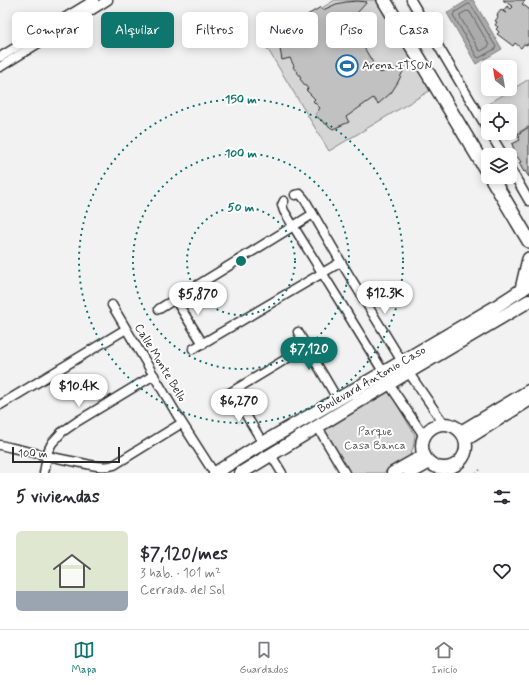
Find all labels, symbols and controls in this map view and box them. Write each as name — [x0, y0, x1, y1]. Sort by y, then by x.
chip: Comprar — [12, 12, 93, 48]
chip: Alquilar — [101, 12, 174, 48]
chip: Filtros — [182, 12, 248, 48]
chip: Nuevo — [256, 12, 318, 48]
chip: Piso — [326, 12, 377, 48]
chip: Casa — [385, 12, 443, 48]
sports icon: Arena ITSON — [334, 53, 360, 79]
place label: Arena ITSON — [362, 58, 432, 74]
north arrow — [481, 60, 517, 96]
map controls — [481, 60, 517, 184]
text: 150 m — [225, 92, 257, 108]
button: locate — [481, 104, 517, 140]
text: 100 m — [225, 146, 258, 162]
button: layers — [481, 148, 517, 184]
text: 50 m — [228, 200, 255, 216]
centre of rings — [234, 254, 248, 268]
pin: $12.3K — [352, 281, 418, 315]
pin: $5,870 — [165, 282, 231, 316]
text: $12.3K — [366, 285, 404, 302]
text: $5,870 — [178, 286, 218, 303]
street label: Calle Monte Bello — [130, 321, 190, 405]
pin: $7,120 — [276, 337, 342, 371]
text: $7,120 — [290, 341, 328, 358]
street label: Boulevard Antonio Caso — [315, 342, 429, 418]
pin: $10.4K — [46, 374, 112, 408]
text: $10.4K — [59, 378, 99, 395]
pin: $6,270 — [206, 389, 272, 423]
text: $6,270 — [220, 393, 258, 410]
park label: Parque Casa Banca — [344, 424, 406, 454]
scale bar — [12, 445, 120, 464]
text: 100 m — [18, 447, 48, 461]
text: 5 viviendas — [16, 486, 100, 508]
icon: filters — [491, 486, 513, 508]
text: $7,120/mes — [140, 543, 228, 565]
icon: home — [48, 547, 96, 595]
icon: heart — [491, 560, 513, 582]
text: 3 hab. · 101 m² — [140, 565, 221, 582]
text: Cerrada del Sol — [140, 582, 225, 599]
tab: Mapa — [71, 639, 97, 677]
tab: Guardados — [239, 639, 288, 677]
tab: Inicio — [431, 639, 458, 677]

